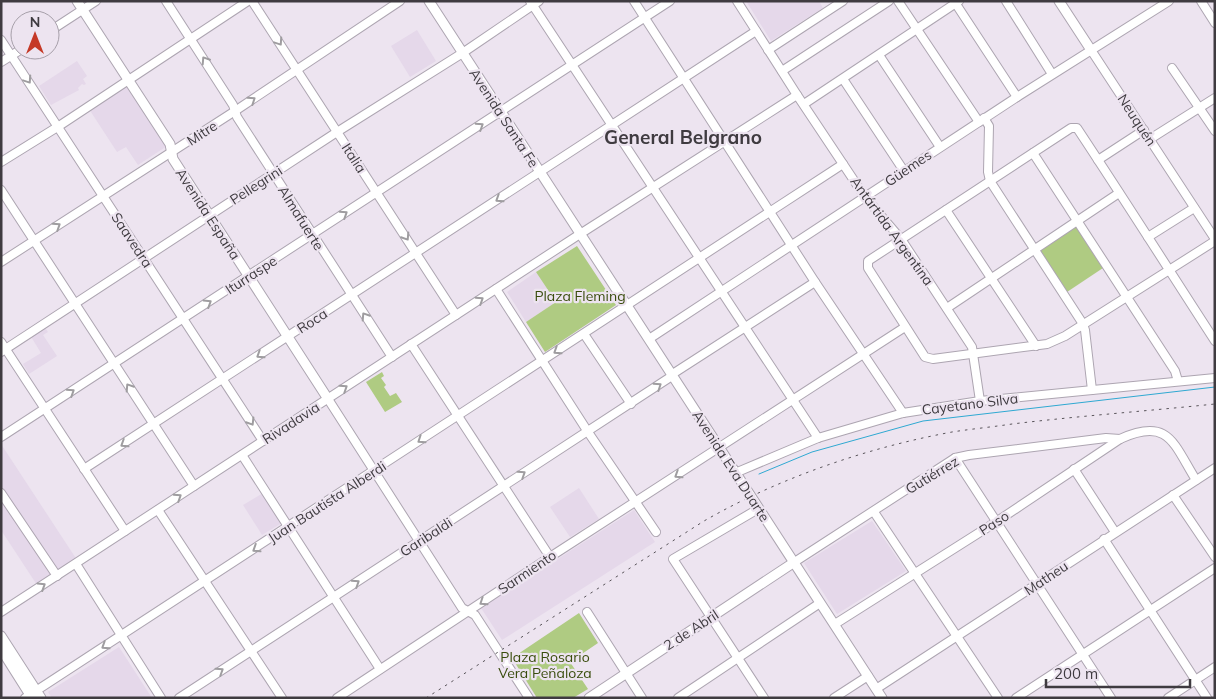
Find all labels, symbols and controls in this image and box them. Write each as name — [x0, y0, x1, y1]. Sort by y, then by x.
north arrow — [10, 10, 60, 60]
text: N — [30, 13, 40, 31]
one-way arrow — [273, 37, 283, 46]
one-way arrow — [201, 57, 211, 66]
street label: Avenida Santa Fe — [465, 65, 543, 171]
one-way arrow — [22, 75, 31, 84]
street label: Neuquén — [1114, 91, 1160, 149]
one-way arrow — [247, 97, 256, 106]
street label: Mitre — [183, 117, 221, 149]
one-way arrow — [474, 123, 484, 132]
district label: General Belgrano — [604, 125, 762, 149]
street label: Italia — [338, 140, 370, 176]
street label: Güemes — [881, 146, 935, 190]
street label: Pellegrini — [226, 161, 286, 209]
street label: Avenida España — [172, 165, 244, 263]
street label: Antártida Argentina — [846, 173, 938, 289]
street label: Almafuerte — [274, 182, 328, 254]
one-way arrow — [495, 193, 504, 203]
street label: Saavedra — [108, 209, 156, 271]
one-way arrow — [339, 211, 348, 221]
one-way arrow — [51, 223, 60, 232]
one-way arrow — [400, 231, 409, 241]
street label: Iturraspe — [222, 252, 280, 298]
park label: Plaza Fleming — [534, 287, 626, 305]
one-way arrow — [474, 296, 483, 306]
one-way arrow — [202, 300, 211, 309]
street label: Roca — [293, 305, 331, 337]
one-way arrow — [362, 313, 371, 322]
one-way arrow — [553, 345, 562, 355]
one-way arrow — [256, 348, 265, 358]
one-way arrow — [126, 383, 135, 393]
one-way arrow — [652, 383, 661, 392]
one-way arrow — [338, 385, 347, 395]
one-way arrow — [66, 388, 75, 398]
street label: Cayetano Silva — [921, 389, 1019, 419]
street label: Rivadavia — [259, 398, 323, 448]
street label: Avenida Eva Duarte — [688, 407, 774, 525]
one-way arrow — [244, 416, 254, 425]
one-way arrow — [417, 434, 426, 444]
one-way arrow — [120, 437, 129, 447]
street label: Gutiérrez — [902, 452, 962, 498]
street label: Juan Bautista Alberdi — [264, 457, 390, 547]
one-way arrow — [674, 469, 683, 478]
one-way arrow — [516, 471, 525, 481]
one-way arrow — [173, 493, 182, 503]
street label: Paso — [976, 507, 1012, 539]
street label: Garibaldi — [396, 513, 456, 561]
one-way arrow — [252, 542, 261, 552]
street label: Sarmiento — [494, 546, 560, 598]
street label: Matheu — [1021, 557, 1071, 599]
one-way arrow — [351, 580, 360, 589]
one-way arrow — [37, 582, 46, 592]
one-way arrow — [479, 595, 488, 605]
street label: 2 de Abril — [660, 606, 722, 654]
one-way arrow — [101, 640, 110, 650]
park label: Plaza Rosario Vera Peñaloza — [498, 648, 592, 682]
scale bar — [1046, 656, 1190, 688]
text: 200 m — [1054, 664, 1098, 683]
one-way arrow — [215, 668, 224, 678]

